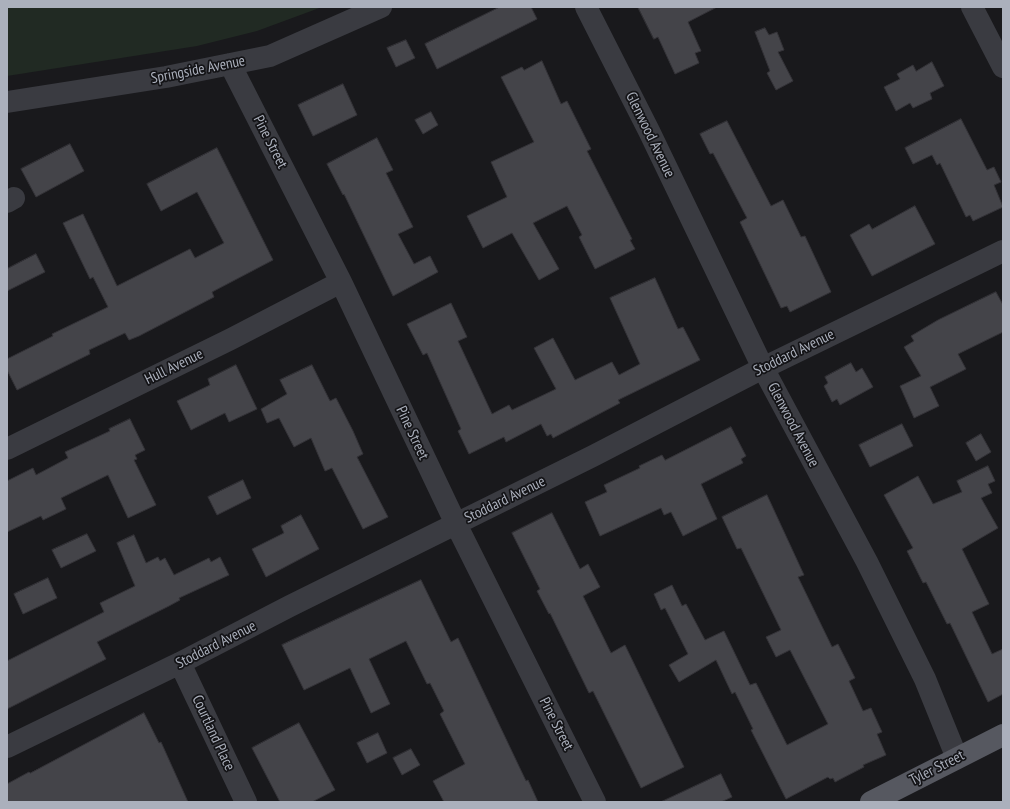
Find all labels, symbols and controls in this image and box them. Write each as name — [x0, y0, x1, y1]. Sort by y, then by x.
street label: Springside Avenue — [149, 52, 247, 88]
street label: Glenwood Avenue — [622, 89, 678, 181]
street label: Pine Street — [249, 113, 291, 171]
street label: Stoddard Avenue — [751, 326, 837, 380]
street label: Hull Avenue — [142, 345, 206, 389]
street label: Glenwood Avenue — [763, 380, 823, 470]
street label: Pine Street — [392, 403, 432, 463]
street label: Stoddard Avenue — [462, 473, 548, 527]
street label: Stoddard Avenue — [173, 617, 259, 673]
street label: Courtland Place — [188, 692, 238, 774]
street label: Pine Street — [535, 695, 577, 753]
street label: Tyler Street — [907, 747, 967, 789]

